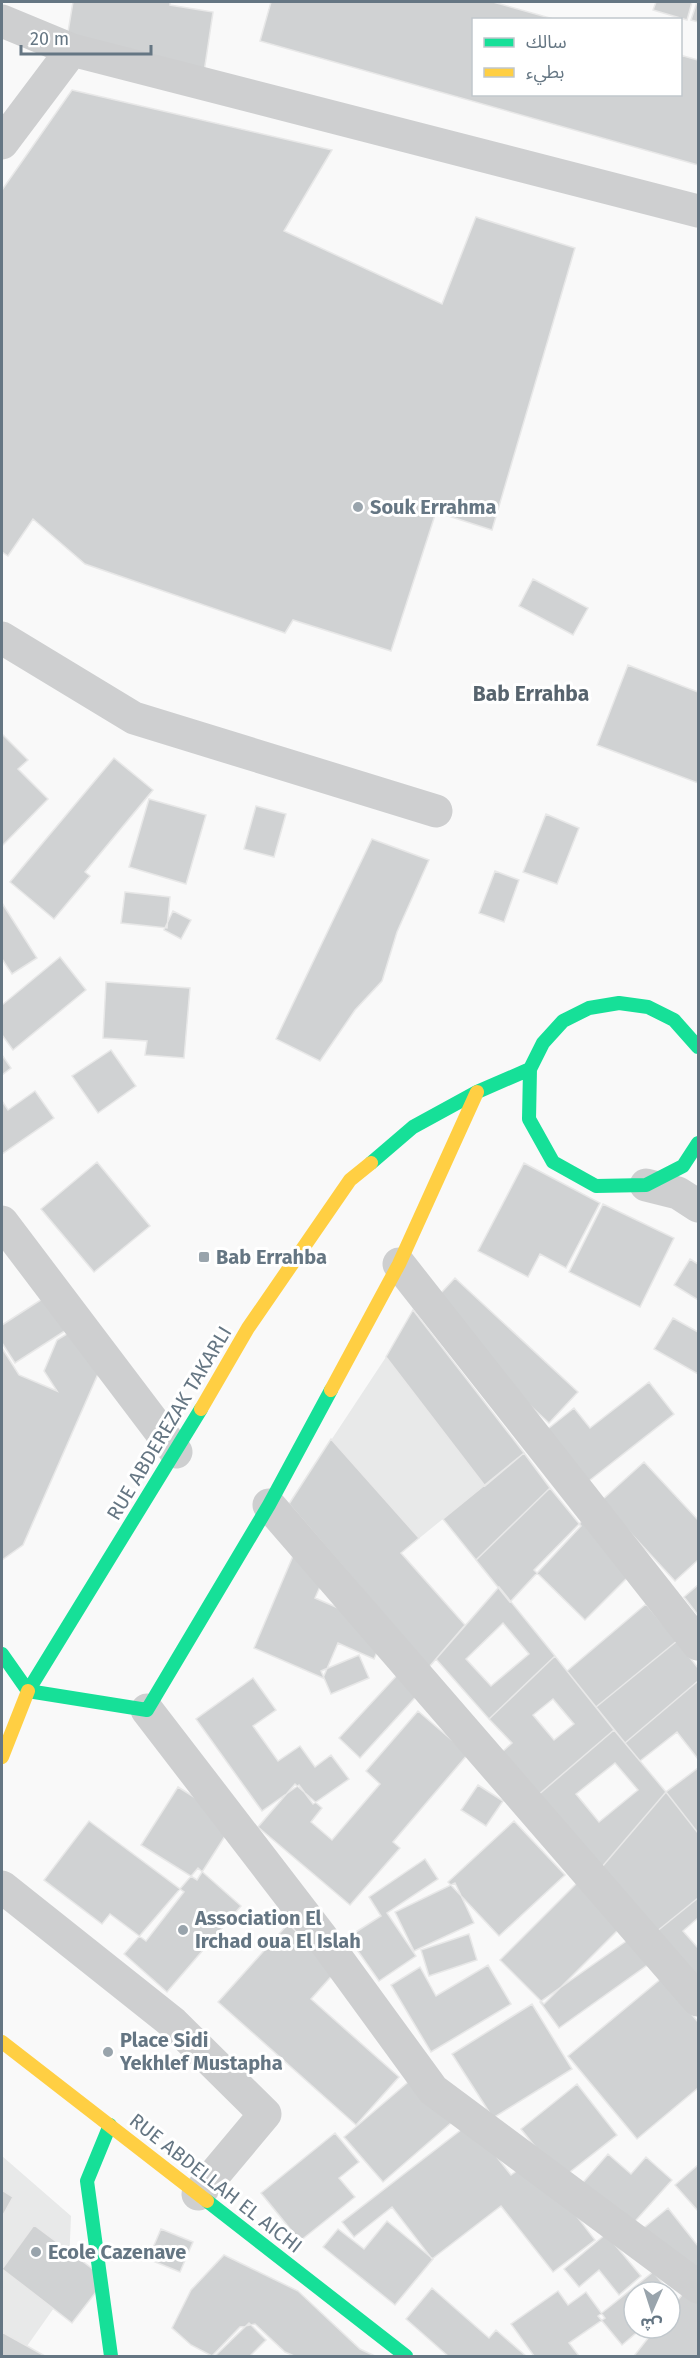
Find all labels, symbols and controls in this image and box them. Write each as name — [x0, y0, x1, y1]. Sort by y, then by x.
scale bar — [21, 18, 152, 56]
legend — [472, 18, 682, 96]
text: 20 m — [30, 28, 69, 50]
text: سالك — [526, 31, 567, 53]
text: بطيء — [526, 61, 564, 85]
place label: Souk Errahma — [370, 495, 496, 519]
marker: Souk Errahma — [351, 500, 365, 514]
district label: Bab Errahba — [473, 681, 589, 707]
place label: Bab Errahba — [216, 1245, 327, 1269]
marker: Bab Errahba — [197, 1250, 211, 1264]
street label: RUE ABDEREZAK TAKARLI — [102, 1322, 236, 1524]
place label: Association El Irchad oua El Islah — [194, 1906, 361, 1953]
marker: Association El Irchad oua El Islah — [176, 1923, 190, 1937]
place label: Place Sidi Yekhlef Mustapha — [119, 2028, 283, 2075]
marker: Place Sidi Yekhlef Mustapha — [101, 2045, 115, 2059]
street label: RUE ABDELLAH EL AICHI — [125, 2108, 307, 2258]
place label: Ecole Cazenave — [48, 2240, 186, 2264]
marker: Ecole Cazenave — [29, 2245, 43, 2259]
north arrow — [622, 2280, 682, 2340]
text: ش — [640, 2314, 663, 2335]

